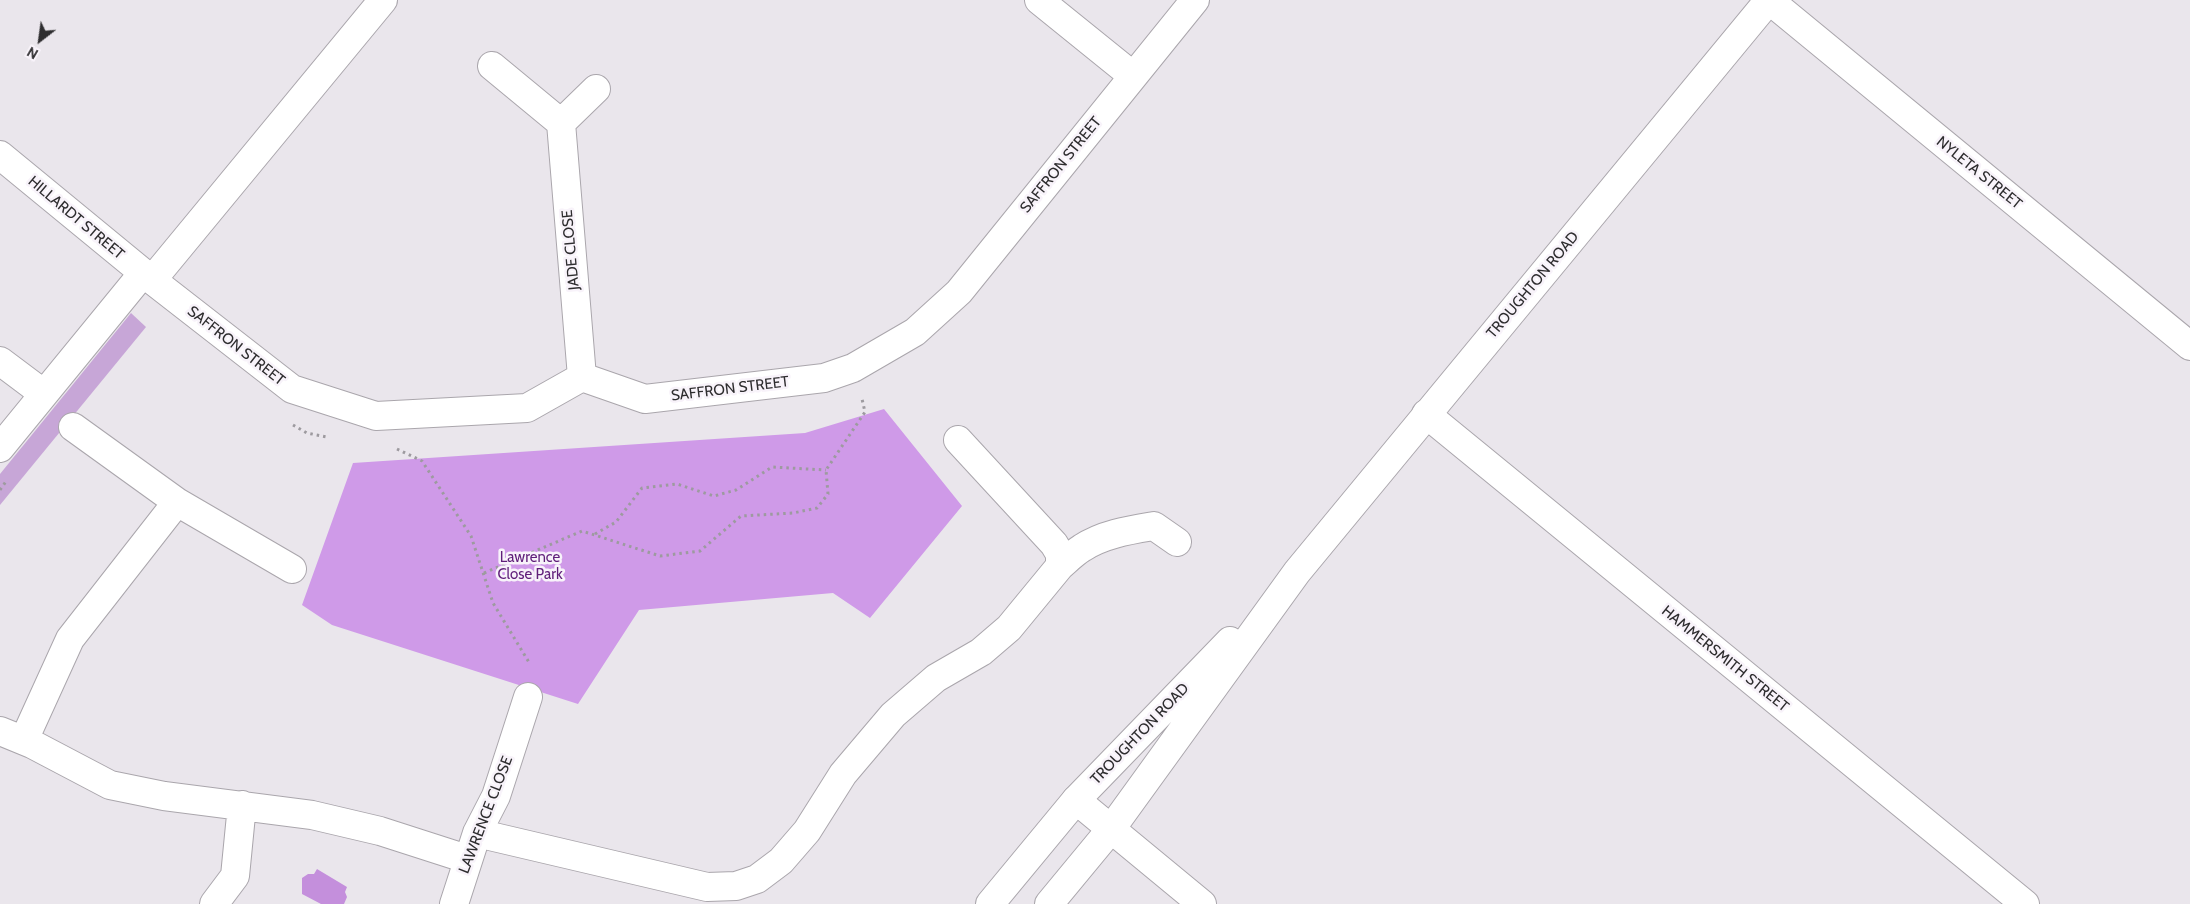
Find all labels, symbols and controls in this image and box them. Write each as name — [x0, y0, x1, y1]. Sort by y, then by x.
north arrow — [15, 15, 65, 65]
text: N — [24, 43, 41, 63]
street label: SAFFRON STREET — [1017, 113, 1105, 217]
street label: NYLETA STREET — [1932, 133, 2026, 213]
street label: HILLARDT STREET — [24, 173, 128, 263]
street label: JADE CLOSE — [559, 209, 583, 291]
street label: TROUGHTON ROAD — [1483, 228, 1583, 342]
street label: SAFFRON STREET — [184, 302, 288, 390]
street label: SAFFRON STREET — [670, 373, 790, 405]
park label: Lawrence Close Park — [497, 549, 563, 584]
street label: HAMMERSMITH STREET — [1658, 602, 1792, 716]
street label: TROUGHTON ROAD — [1087, 680, 1193, 788]
street label: LAWRENCE CLOSE — [455, 754, 517, 876]

